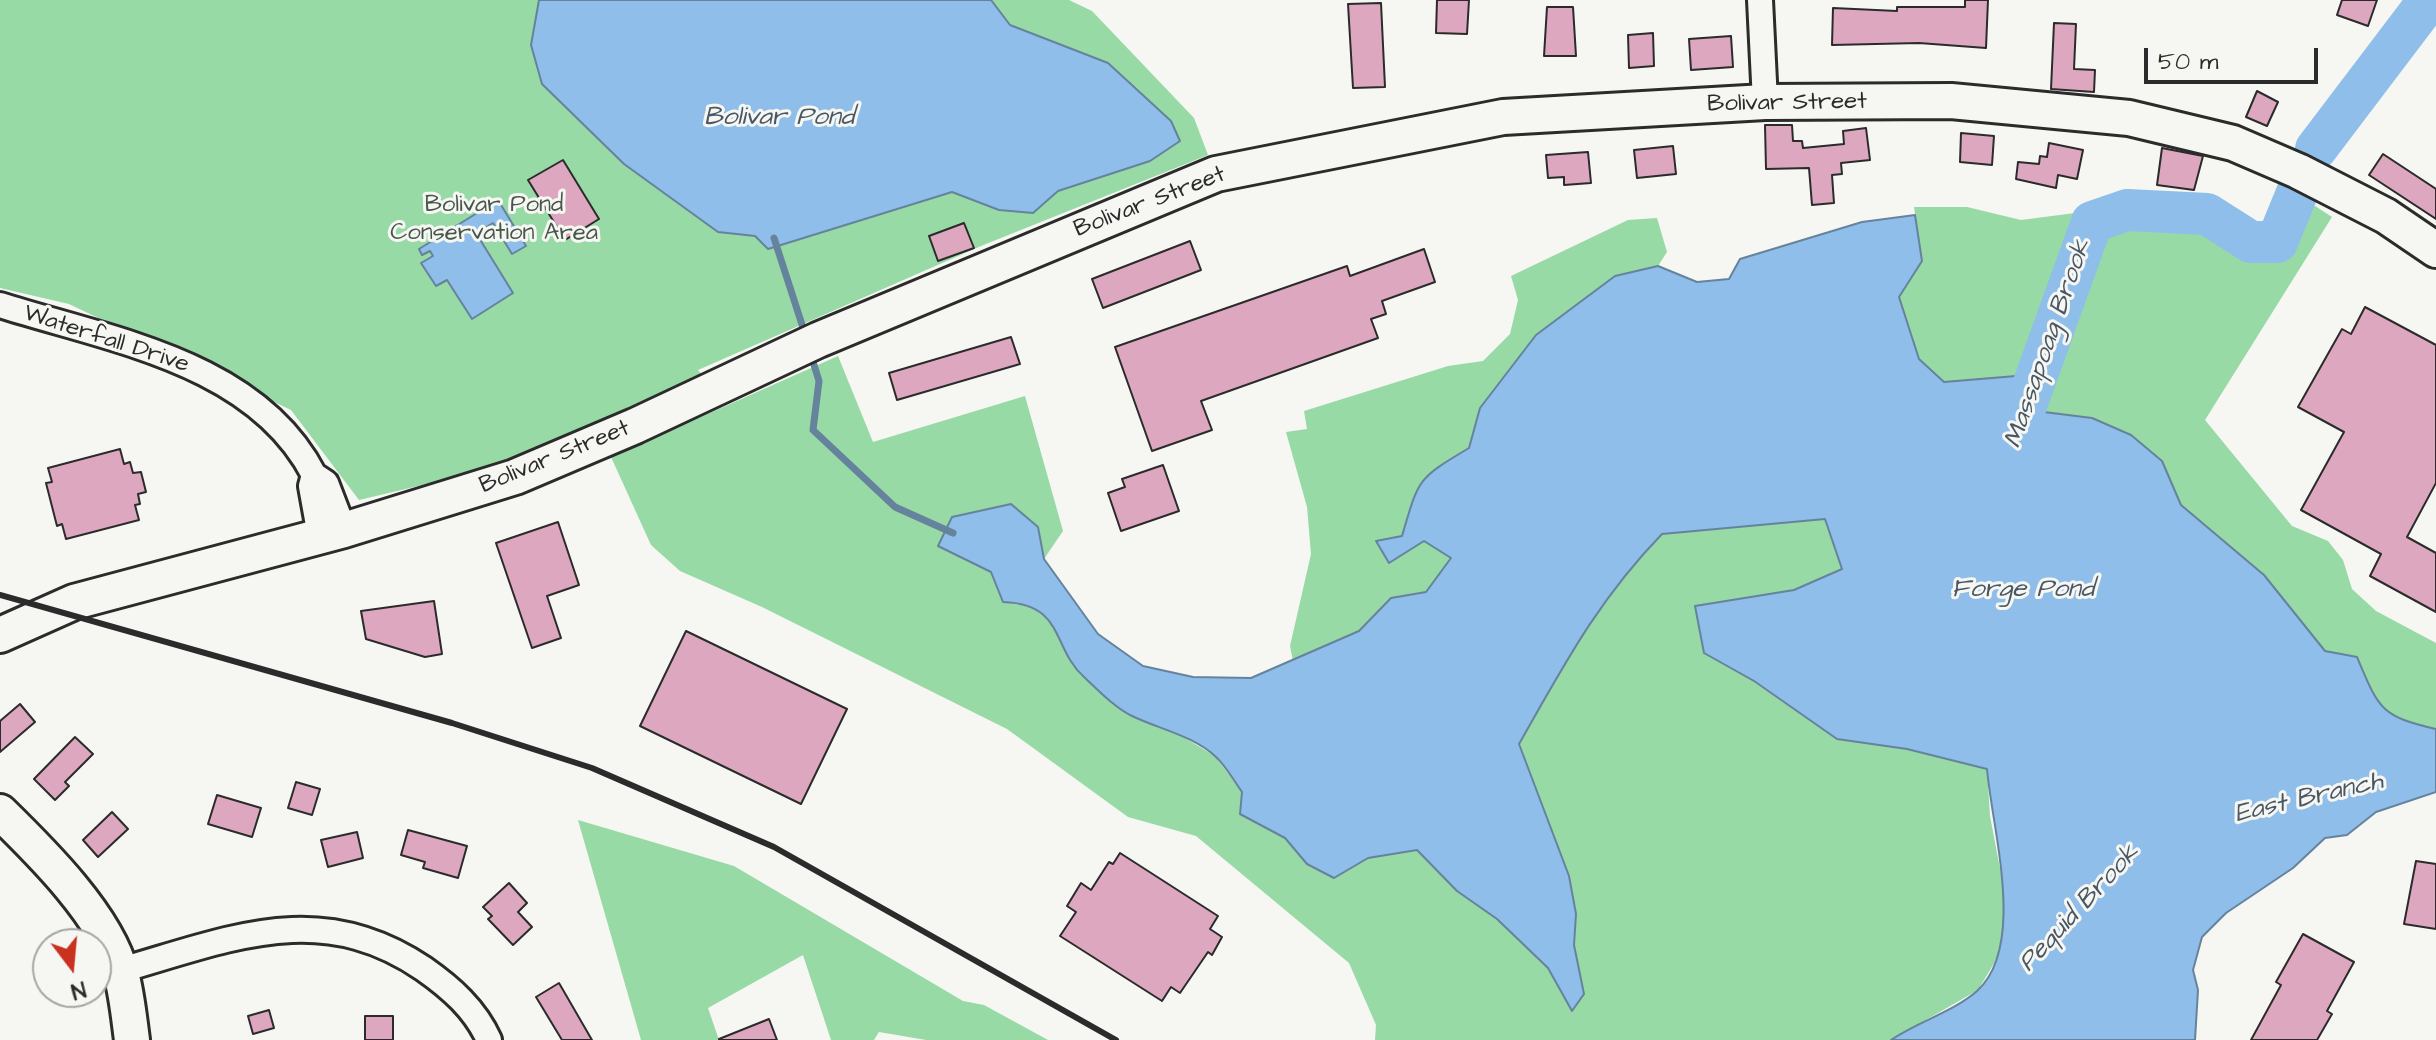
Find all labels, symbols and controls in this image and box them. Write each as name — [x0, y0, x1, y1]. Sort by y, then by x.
scale bar — [2148, 32, 2322, 82]
text: 50 m — [2158, 45, 2218, 79]
street label: Bolivar Street — [1707, 88, 1867, 120]
water label: Bolivar Pond — [704, 103, 854, 135]
street label: Bolivar Street — [1070, 161, 1230, 245]
park label: Bolivar Pond Conservation Area — [390, 192, 598, 248]
water label: Massapoag Brook — [1999, 236, 2099, 452]
street label: Waterfall Drive — [20, 300, 192, 380]
street label: Bolivar Street — [476, 415, 634, 501]
water label: Forge Pond — [1952, 575, 2094, 607]
water label: East Branch — [2232, 767, 2386, 831]
water label: Pequid Brook — [2013, 839, 2147, 979]
north arrow — [32, 928, 112, 1008]
text: N — [67, 973, 89, 1006]

